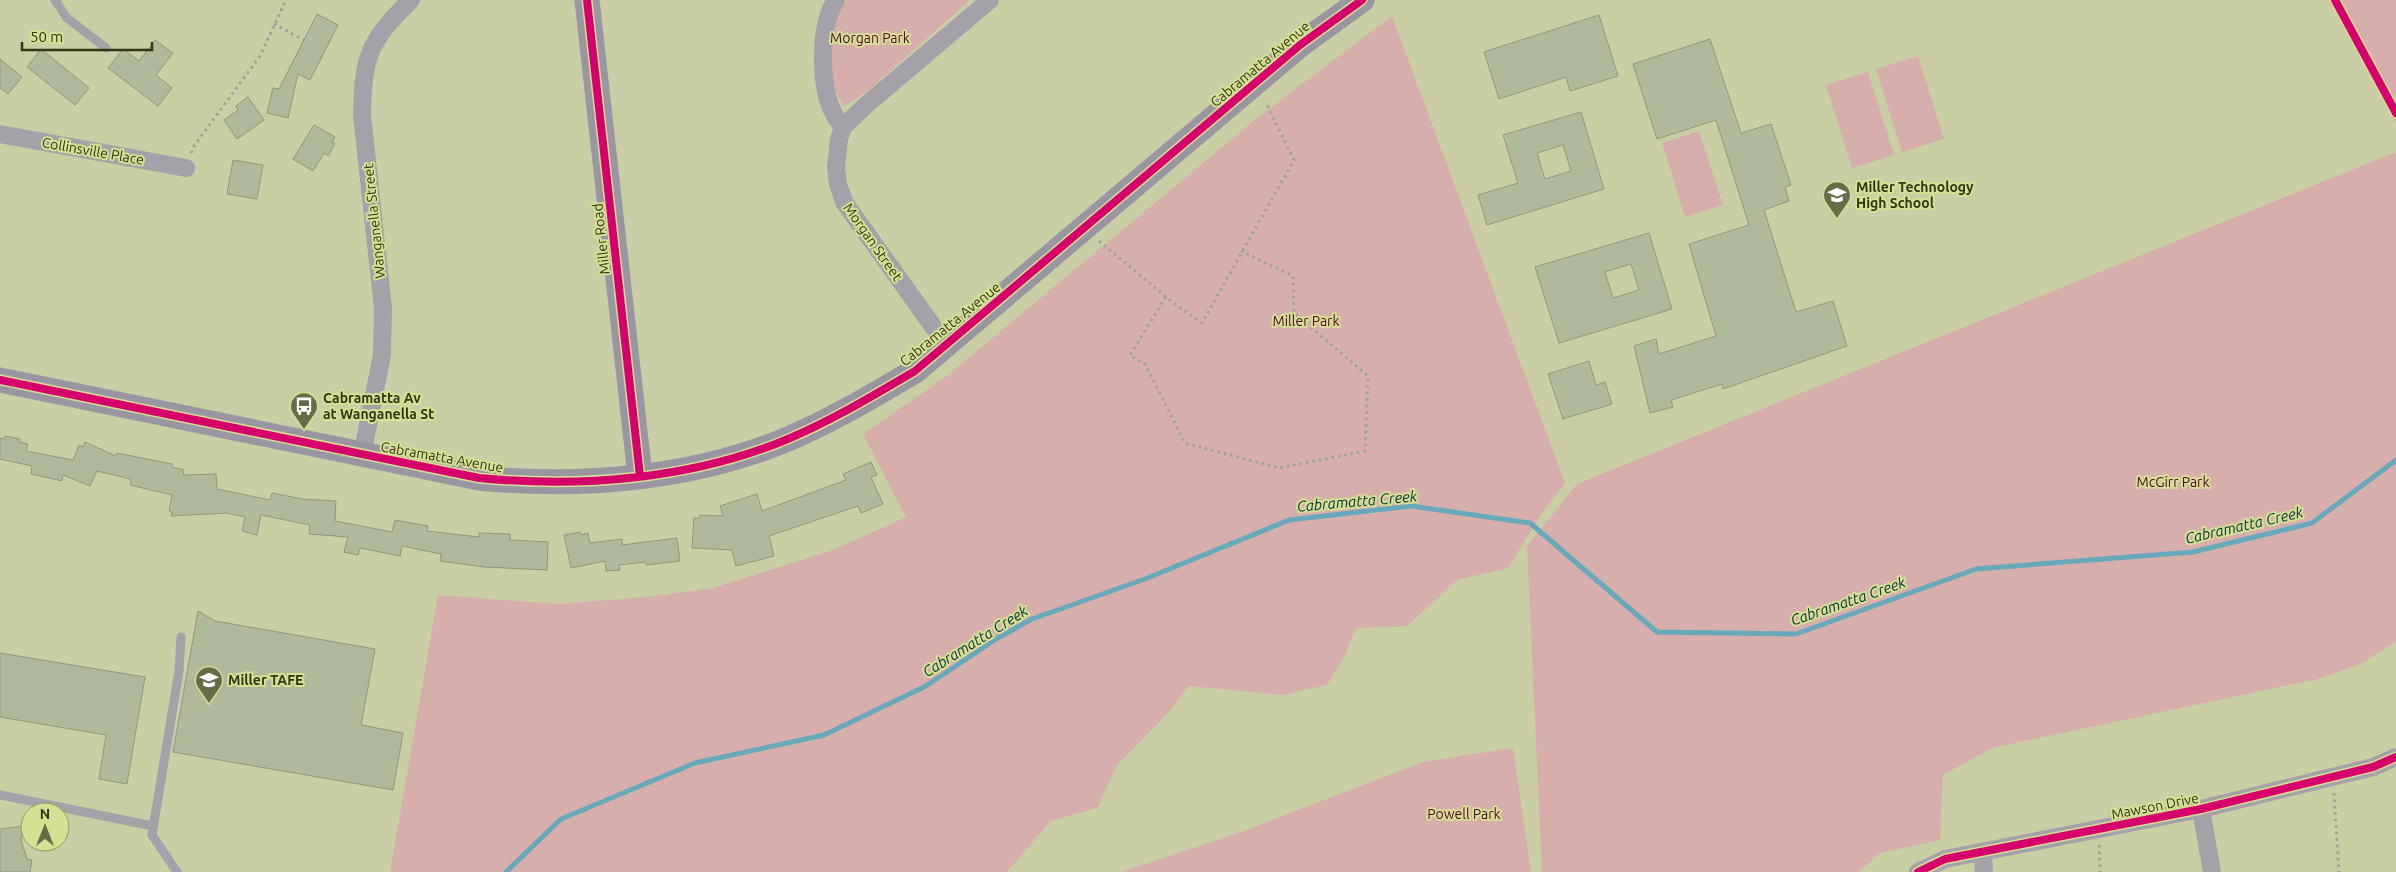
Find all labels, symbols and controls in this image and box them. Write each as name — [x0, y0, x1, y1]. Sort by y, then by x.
street label: Cabramatta Avenue — [1207, 18, 1313, 110]
scale bar — [22, 20, 152, 52]
text: 50 m — [30, 28, 63, 45]
park label: Morgan Park — [830, 30, 910, 46]
street label: Collinsville Place — [41, 134, 145, 168]
street label: Wanganella Street — [360, 162, 388, 279]
place label: Miller Technology High School — [1856, 179, 1974, 211]
school or university icon: Miller Technology High School — [1822, 180, 1852, 219]
street label: Morgan Street — [840, 200, 906, 284]
street label: Miller Road — [589, 203, 613, 275]
street label: Cabramatta Avenue — [897, 279, 1003, 369]
park label: Miller Park — [1273, 313, 1339, 329]
place label: Cabramatta Av at Wanganella St — [323, 390, 434, 422]
bus stop icon: Cabramatta Av at Wanganella St — [289, 391, 319, 430]
street label: Cabramatta Avenue — [379, 438, 505, 476]
park label: McGirr Park — [2137, 474, 2210, 490]
water label: Cabramatta Creek — [1296, 487, 1418, 515]
water label: Cabramatta Creek — [2183, 503, 2305, 547]
water label: Cabramatta Creek — [1788, 573, 1908, 629]
water label: Cabramatta Creek — [919, 602, 1031, 680]
school or university icon: Miller TAFE — [194, 665, 224, 704]
place label: Miller TAFE — [228, 672, 303, 688]
street label: Mawson Drive — [2110, 790, 2200, 822]
north arrow — [20, 802, 70, 852]
text: N — [40, 806, 50, 822]
park label: Powell Park — [1427, 806, 1501, 822]

